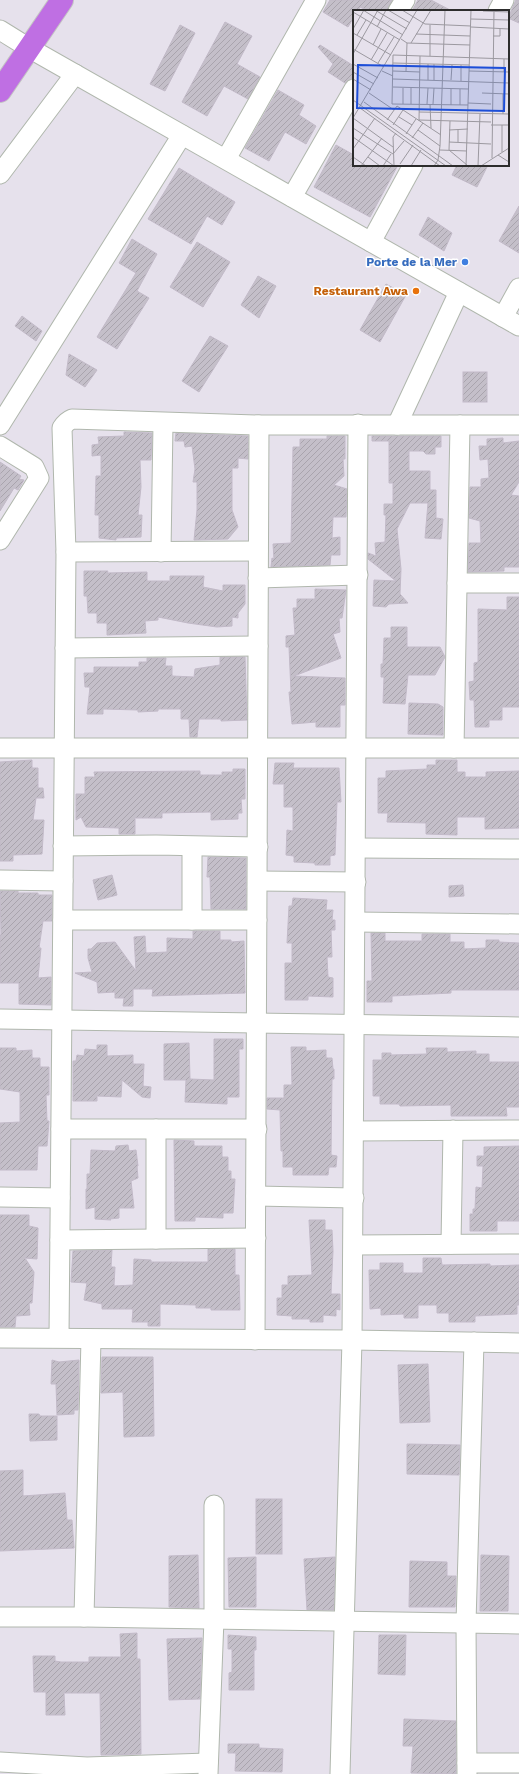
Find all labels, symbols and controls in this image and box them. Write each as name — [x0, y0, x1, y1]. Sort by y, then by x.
inset map — [353, 10, 509, 166]
place label: Porte de la Mer — [366, 255, 458, 269]
marker: Porte de la Mer — [460, 257, 470, 267]
place label: Restaurant Awa — [314, 284, 408, 298]
marker: Restaurant Awa — [411, 286, 421, 296]

